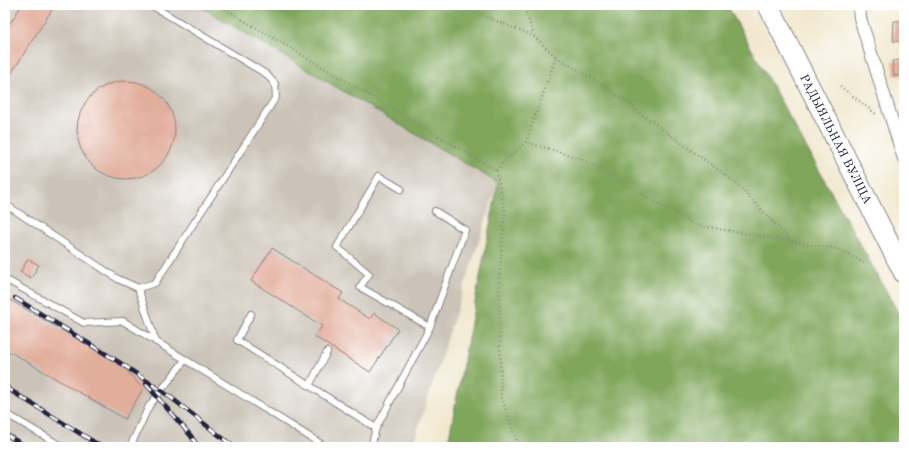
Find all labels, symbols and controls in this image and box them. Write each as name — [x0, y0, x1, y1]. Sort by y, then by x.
street label: РАДЫЯЛЬНАЯ ВУЛІЦА — [797, 73, 873, 206]

